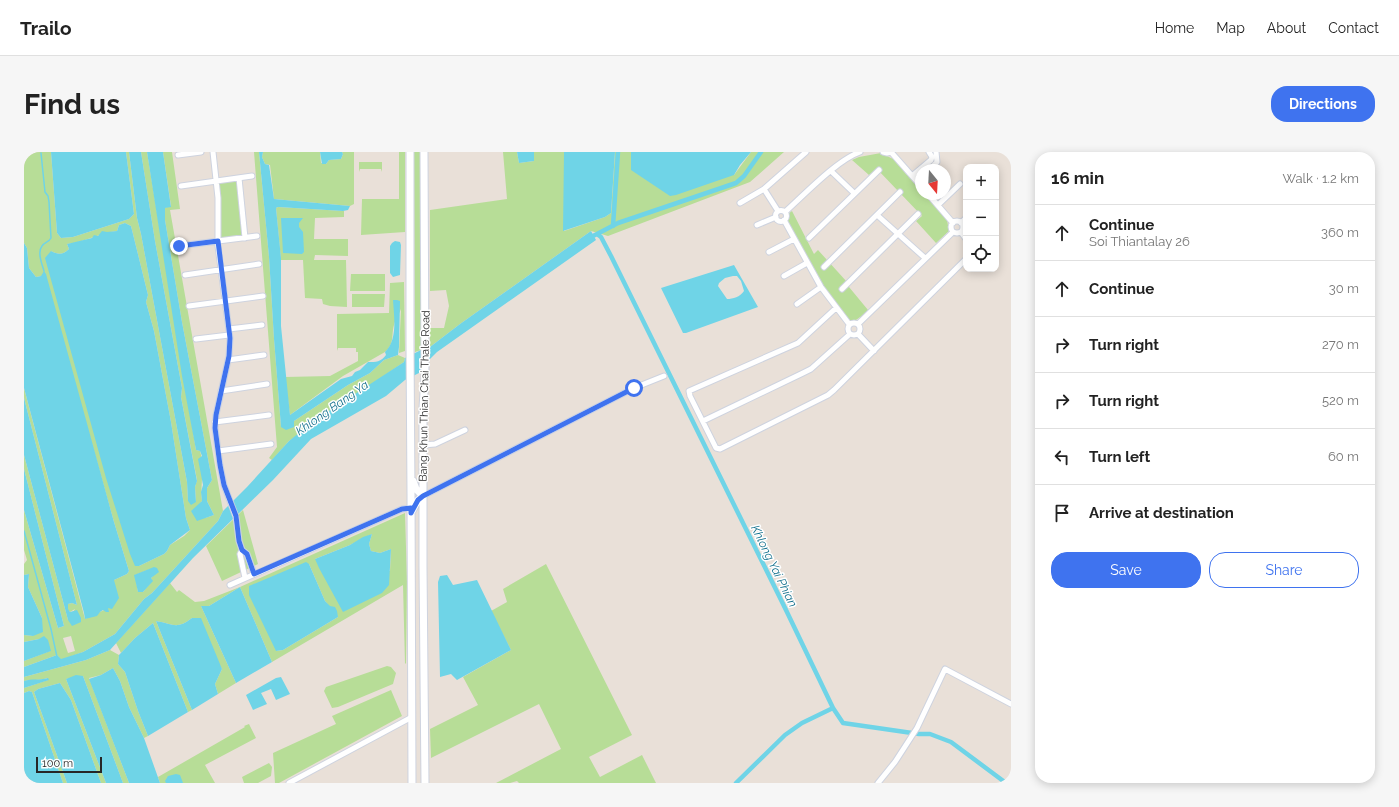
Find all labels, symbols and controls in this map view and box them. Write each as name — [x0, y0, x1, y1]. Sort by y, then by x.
text: Trailo — [20, 17, 71, 39]
text: Home — [1155, 20, 1194, 36]
text: Map — [1216, 20, 1245, 36]
text: About — [1267, 20, 1306, 36]
text: Contact — [1328, 20, 1379, 36]
button: Directions — [1271, 86, 1375, 122]
text: Find us — [24, 88, 120, 121]
north arrow — [915, 164, 951, 200]
map controls — [963, 164, 999, 272]
button: + — [963, 164, 999, 200]
text: 16 min — [1051, 168, 1104, 188]
text: Walk · 1.2 km — [1283, 171, 1359, 186]
button: − — [963, 200, 999, 236]
text: Continue — [1089, 216, 1154, 234]
icon: ahead — [1051, 222, 1073, 244]
text: 360 m — [1321, 225, 1359, 240]
text: Soi Thiantalay 26 — [1089, 234, 1190, 249]
button: locate — [963, 236, 999, 272]
route end — [170, 237, 188, 255]
icon: ahead — [1051, 278, 1073, 300]
text: Continue — [1089, 280, 1154, 298]
text: 30 m — [1329, 281, 1359, 296]
street label: Bang Khun Thian Chai Thale Road — [417, 310, 432, 482]
icon: right — [1051, 334, 1073, 356]
text: Turn right — [1089, 336, 1159, 354]
text: 270 m — [1322, 337, 1359, 352]
water label: Khlong Bang Ya — [293, 378, 371, 438]
route start — [625, 379, 643, 397]
icon: right — [1051, 390, 1073, 412]
text: Turn right — [1089, 392, 1159, 410]
text: 520 m — [1322, 393, 1359, 408]
icon: left — [1051, 446, 1073, 468]
text: Turn left — [1089, 448, 1150, 466]
text: 60 m — [1328, 449, 1359, 464]
icon: arrive — [1051, 502, 1073, 524]
text: Arrive at destination — [1089, 504, 1234, 522]
water label: Khlong Yai Phian — [748, 523, 800, 610]
button: Save — [1051, 552, 1201, 588]
button: Share — [1209, 552, 1359, 588]
scale bar — [36, 755, 102, 774]
text: 100 m — [42, 757, 73, 770]

